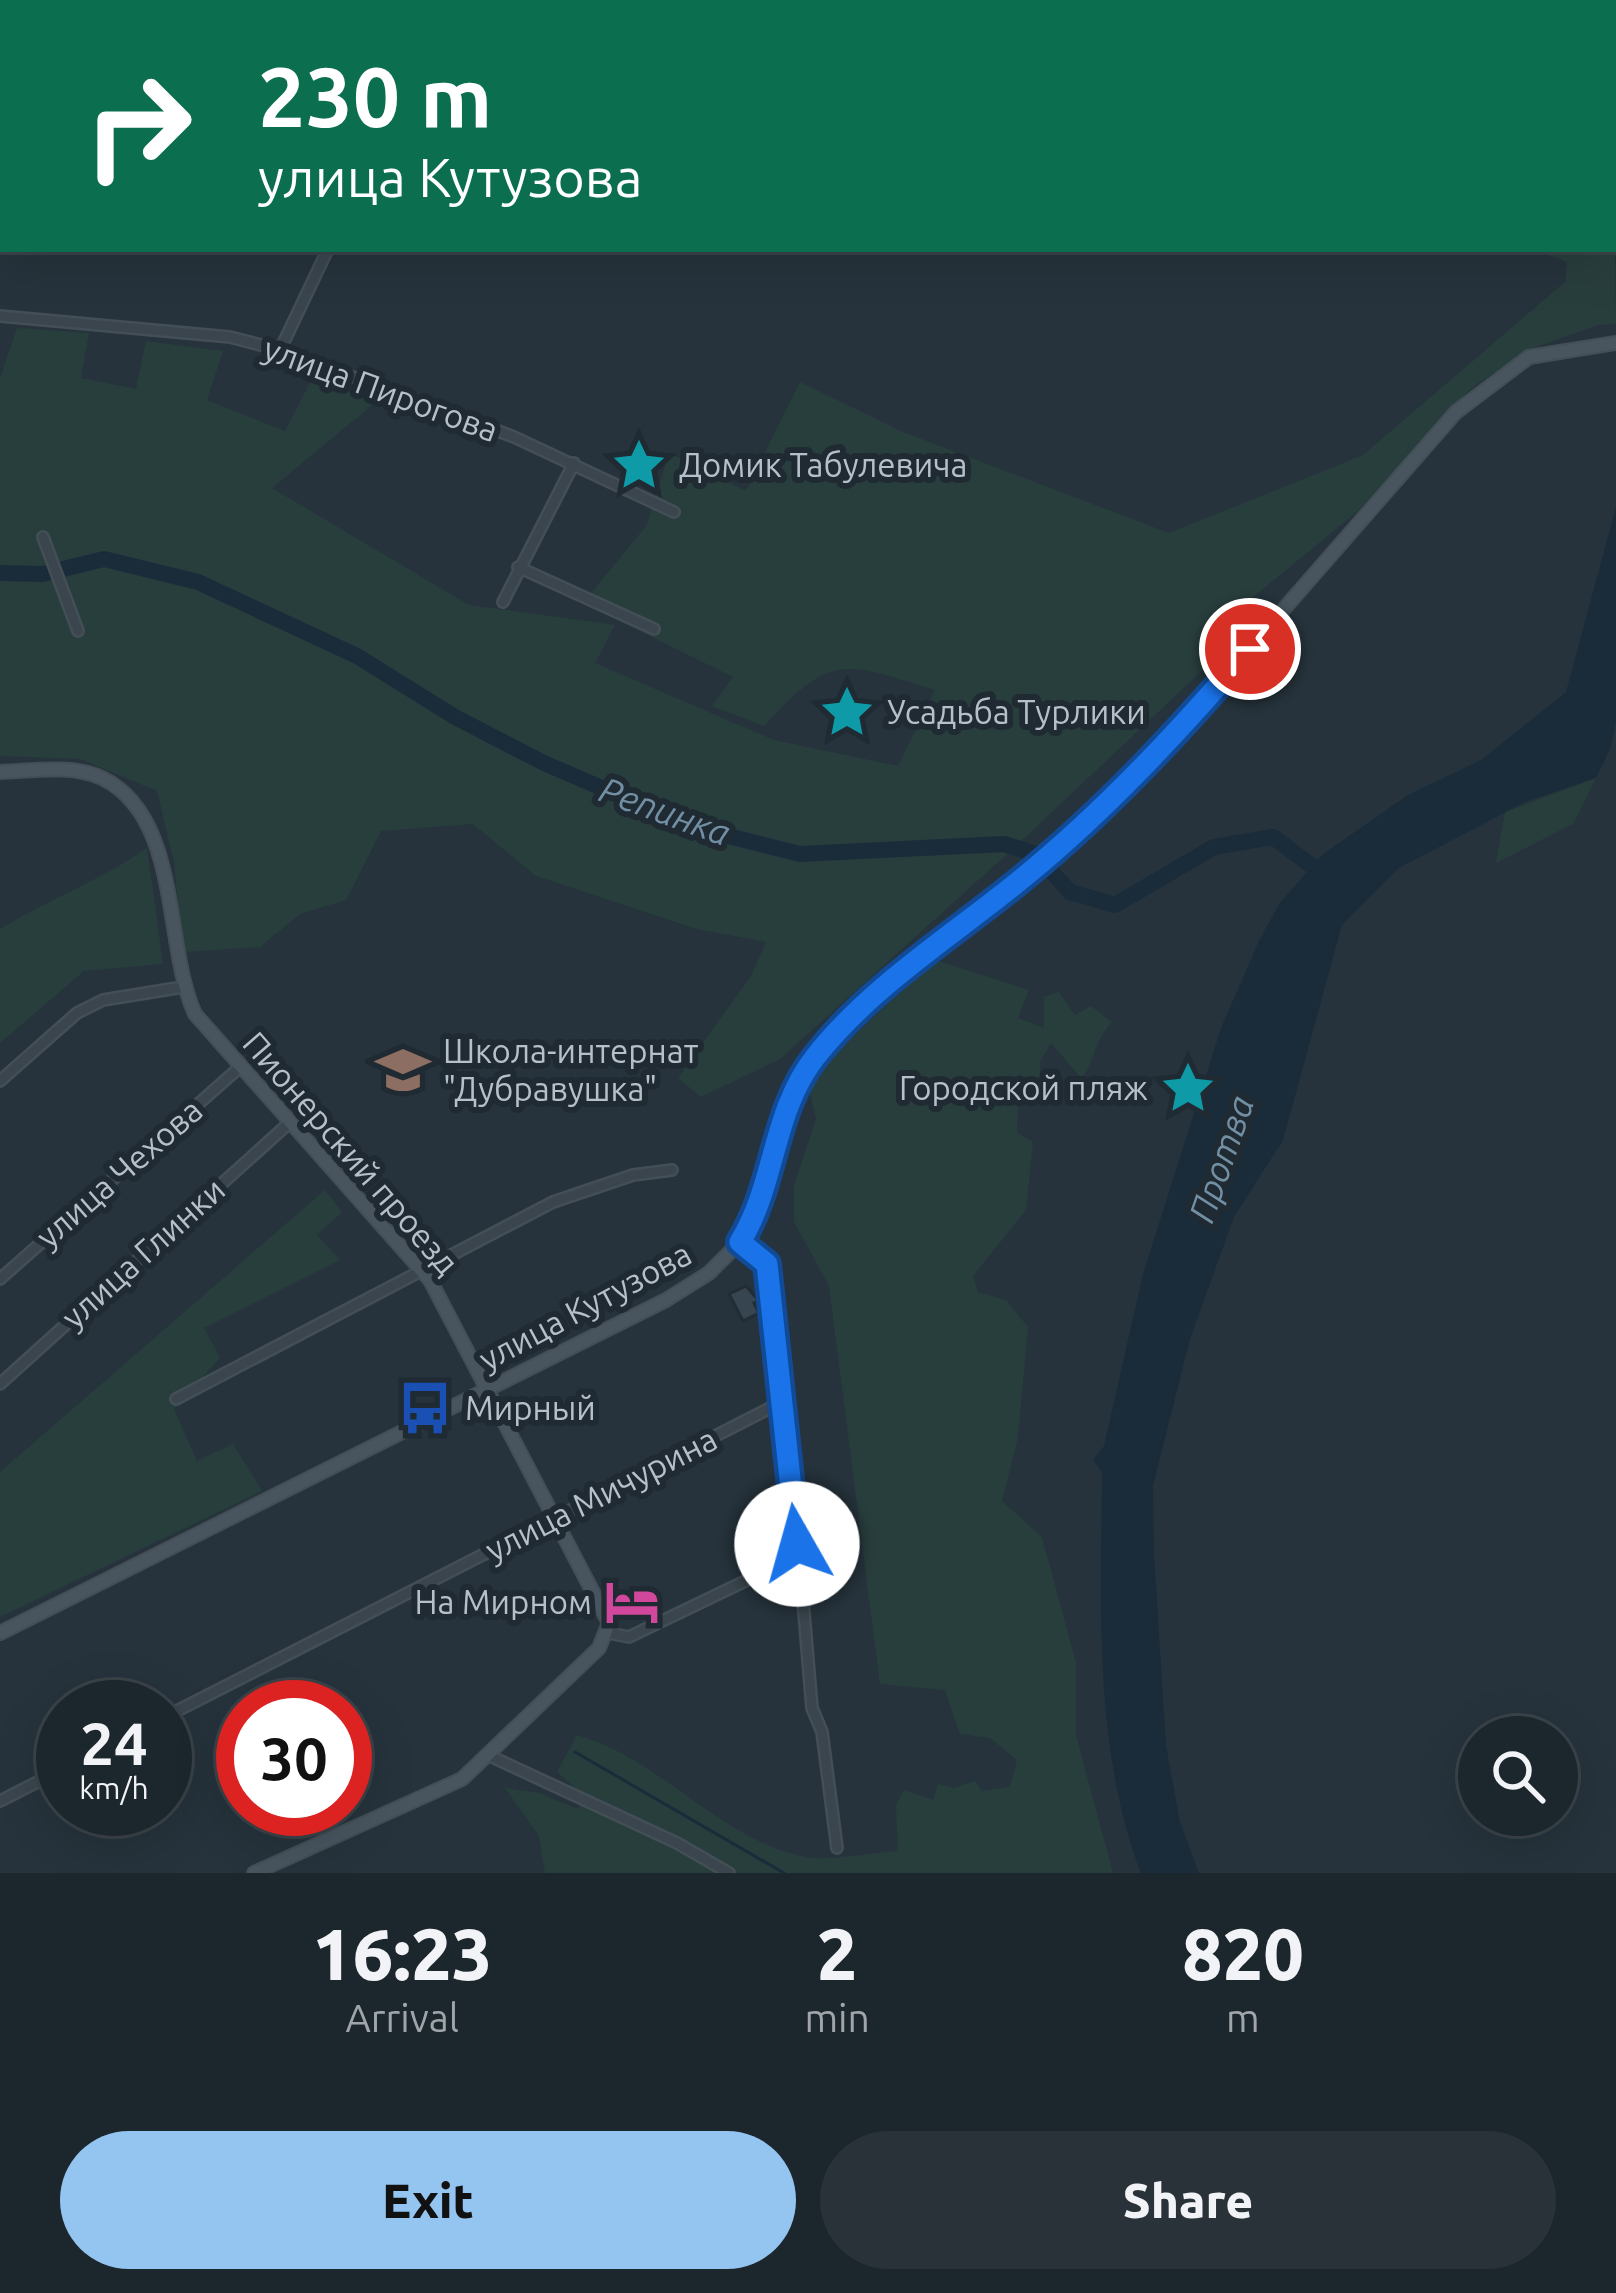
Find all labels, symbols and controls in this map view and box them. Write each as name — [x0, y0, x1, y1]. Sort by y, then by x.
icon: right — [60, 48, 216, 204]
text: 230 m — [258, 49, 492, 143]
text: улица Кутузова — [258, 147, 642, 207]
street label: улица Пирогова — [259, 329, 503, 448]
place icon: Домик Табулевича — [610, 436, 668, 494]
place label: Домик Табулевича — [679, 446, 968, 483]
pin — [1199, 598, 1301, 700]
icon: arrive — [1217, 616, 1283, 682]
place icon: Усадьба Турлики — [818, 683, 876, 741]
place label: Усадьба Турлики — [887, 693, 1146, 730]
water label: Репинка — [594, 768, 736, 853]
street label: Пионерский проезд — [236, 1024, 466, 1281]
place label: Школа-интернат "Дубравушка" — [443, 1032, 699, 1107]
school or university icon: Школа-интернат "Дубравушка" — [374, 1041, 432, 1099]
place icon: Городской пляж — [1159, 1059, 1217, 1117]
place label: Городской пляж — [899, 1069, 1148, 1106]
water label: Протва — [1180, 1090, 1261, 1227]
street label: улица Чехова — [28, 1091, 209, 1255]
street label: улица Глинки — [54, 1170, 231, 1335]
street label: улица Кутузова — [472, 1234, 697, 1377]
bus stop icon: Мирный — [396, 1379, 454, 1437]
place label: Мирный — [465, 1389, 596, 1426]
street label: улица Мичурина — [479, 1419, 722, 1568]
position arrow — [734, 1481, 860, 1607]
hotel icon: На Мирном — [603, 1573, 661, 1631]
place label: На Мирном — [414, 1583, 592, 1620]
speed limit sign: 30 — [216, 1680, 372, 1836]
text: 24 — [80, 1709, 148, 1776]
map controls — [1458, 1716, 1578, 1836]
button: search — [1458, 1716, 1578, 1836]
text: km/h — [79, 1771, 149, 1805]
text: 16:23 — [312, 1913, 492, 1994]
text: 2 — [817, 1913, 857, 1994]
text: 820 — [1182, 1913, 1304, 1994]
text: Arrival — [345, 1996, 459, 2039]
text: min — [804, 1996, 870, 2039]
text: m — [1226, 1996, 1260, 2039]
button: Exit — [60, 2131, 796, 2269]
button: Share — [820, 2131, 1556, 2269]

